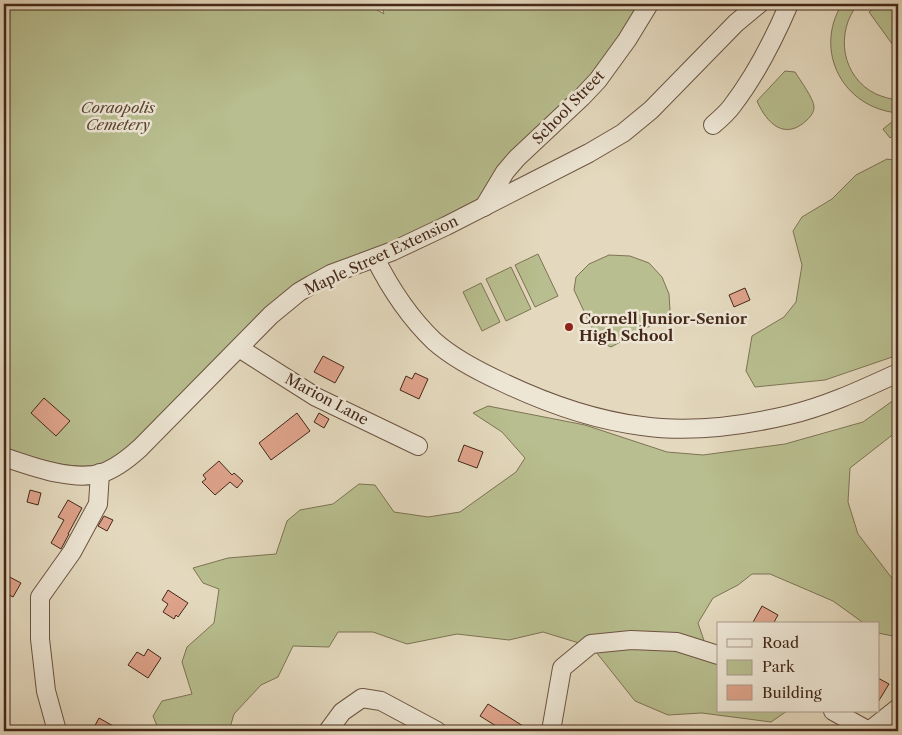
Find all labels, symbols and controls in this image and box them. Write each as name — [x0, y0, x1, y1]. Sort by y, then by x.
street label: School Street — [528, 66, 609, 148]
park label: Coraopolis Cemetery — [81, 98, 156, 134]
street label: Maple Street Extension — [301, 211, 461, 299]
place label: Cornell Junior-Senior High School — [579, 309, 748, 345]
marker: Cornell Junior-Senior High School — [563, 321, 575, 333]
street label: Marion Lane — [282, 369, 372, 429]
legend — [717, 622, 880, 712]
text: Road — [762, 633, 799, 652]
text: Park — [762, 657, 796, 676]
text: Building — [762, 683, 822, 702]

